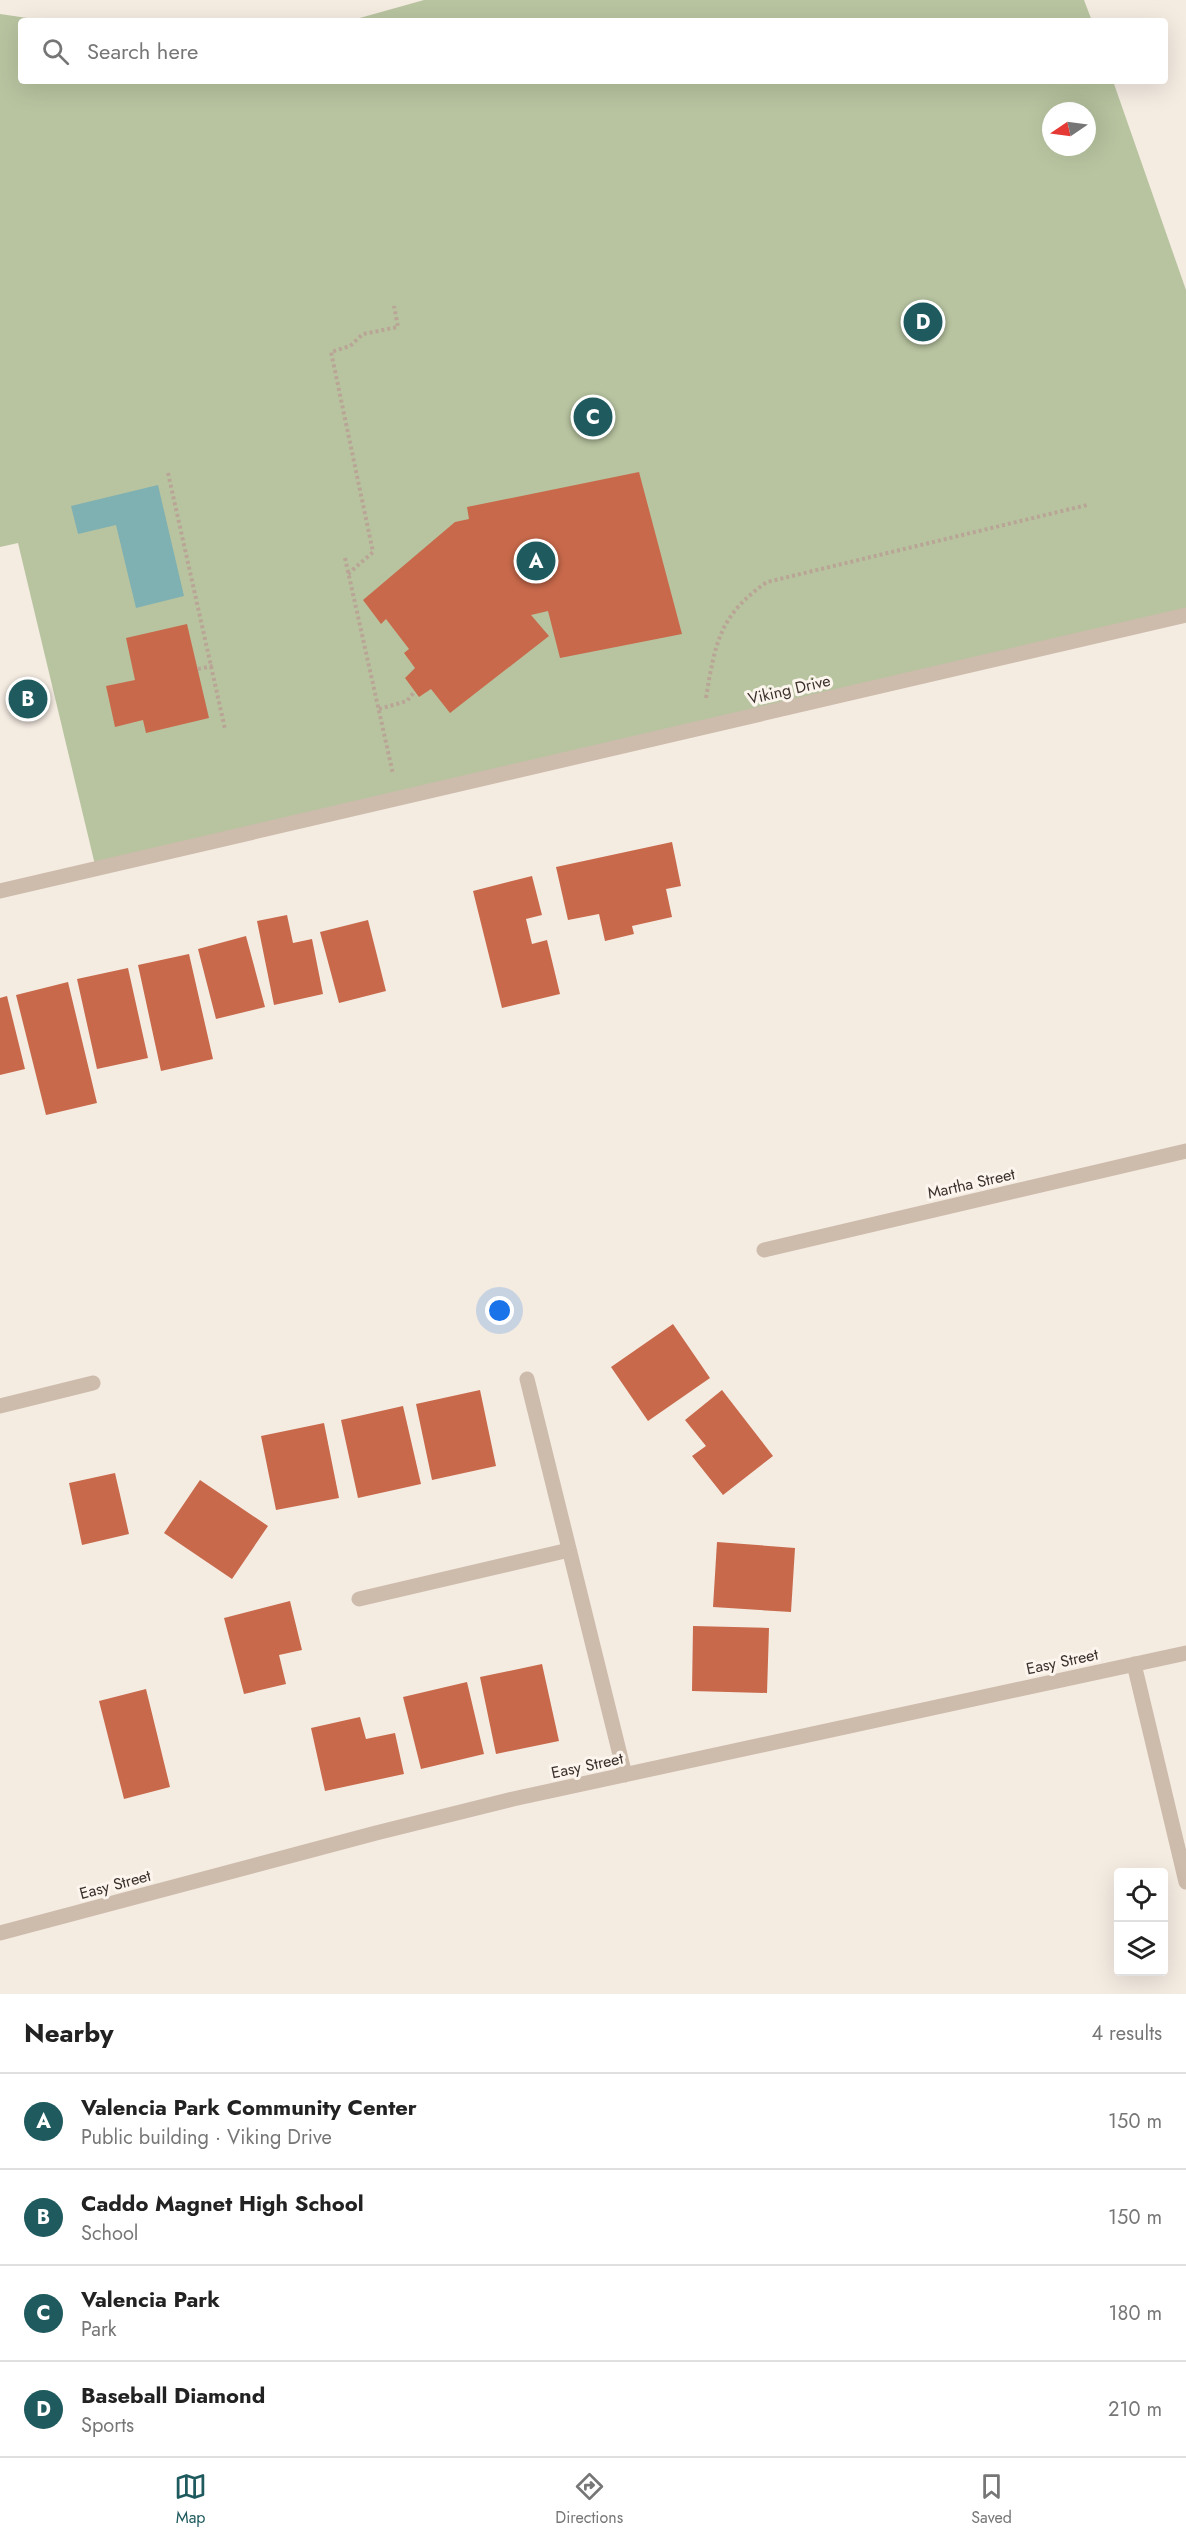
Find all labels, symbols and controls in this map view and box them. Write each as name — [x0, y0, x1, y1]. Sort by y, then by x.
search box — [18, 18, 1168, 84]
icon: search — [39, 35, 72, 68]
text: Search here — [87, 35, 198, 67]
north arrow — [1042, 102, 1096, 156]
pin: D — [904, 300, 942, 344]
pin: C — [574, 394, 612, 440]
pin: A — [516, 538, 556, 584]
street label: Viking Drive — [746, 669, 833, 710]
pin: B — [9, 676, 48, 722]
street label: Martha Street — [925, 1162, 1017, 1205]
your location — [485, 1296, 514, 1325]
street label: Easy Street — [1024, 1643, 1100, 1680]
street label: Easy Street — [549, 1747, 625, 1784]
street label: Easy Street — [77, 1864, 153, 1905]
map controls — [1114, 1868, 1168, 1976]
button: locate — [1114, 1868, 1168, 1922]
button: layers — [1114, 1922, 1168, 1976]
text: Nearby — [24, 2014, 113, 2052]
text: 4 results — [1091, 2019, 1162, 2048]
text: Valencia Park Community Center — [81, 2091, 417, 2123]
text: A — [36, 2107, 51, 2136]
text: 150 m — [1108, 2107, 1162, 2136]
text: Public building · Viking Drive — [81, 2123, 332, 2152]
text: Caddo Magnet High School — [81, 2187, 364, 2219]
text: B — [37, 2203, 50, 2232]
text: 150 m — [1108, 2203, 1162, 2232]
text: School — [81, 2219, 138, 2248]
text: Valencia Park — [81, 2283, 220, 2315]
text: C — [36, 2299, 51, 2328]
text: 180 m — [1108, 2299, 1162, 2328]
text: Park — [81, 2315, 117, 2344]
text: Baseball Diamond — [81, 2379, 265, 2411]
text: D — [36, 2395, 51, 2424]
text: 210 m — [1108, 2395, 1162, 2424]
text: Sports — [81, 2411, 134, 2440]
tab: Map — [174, 2470, 207, 2529]
tab: Directions — [555, 2470, 623, 2529]
tab: Saved — [971, 2470, 1012, 2529]

